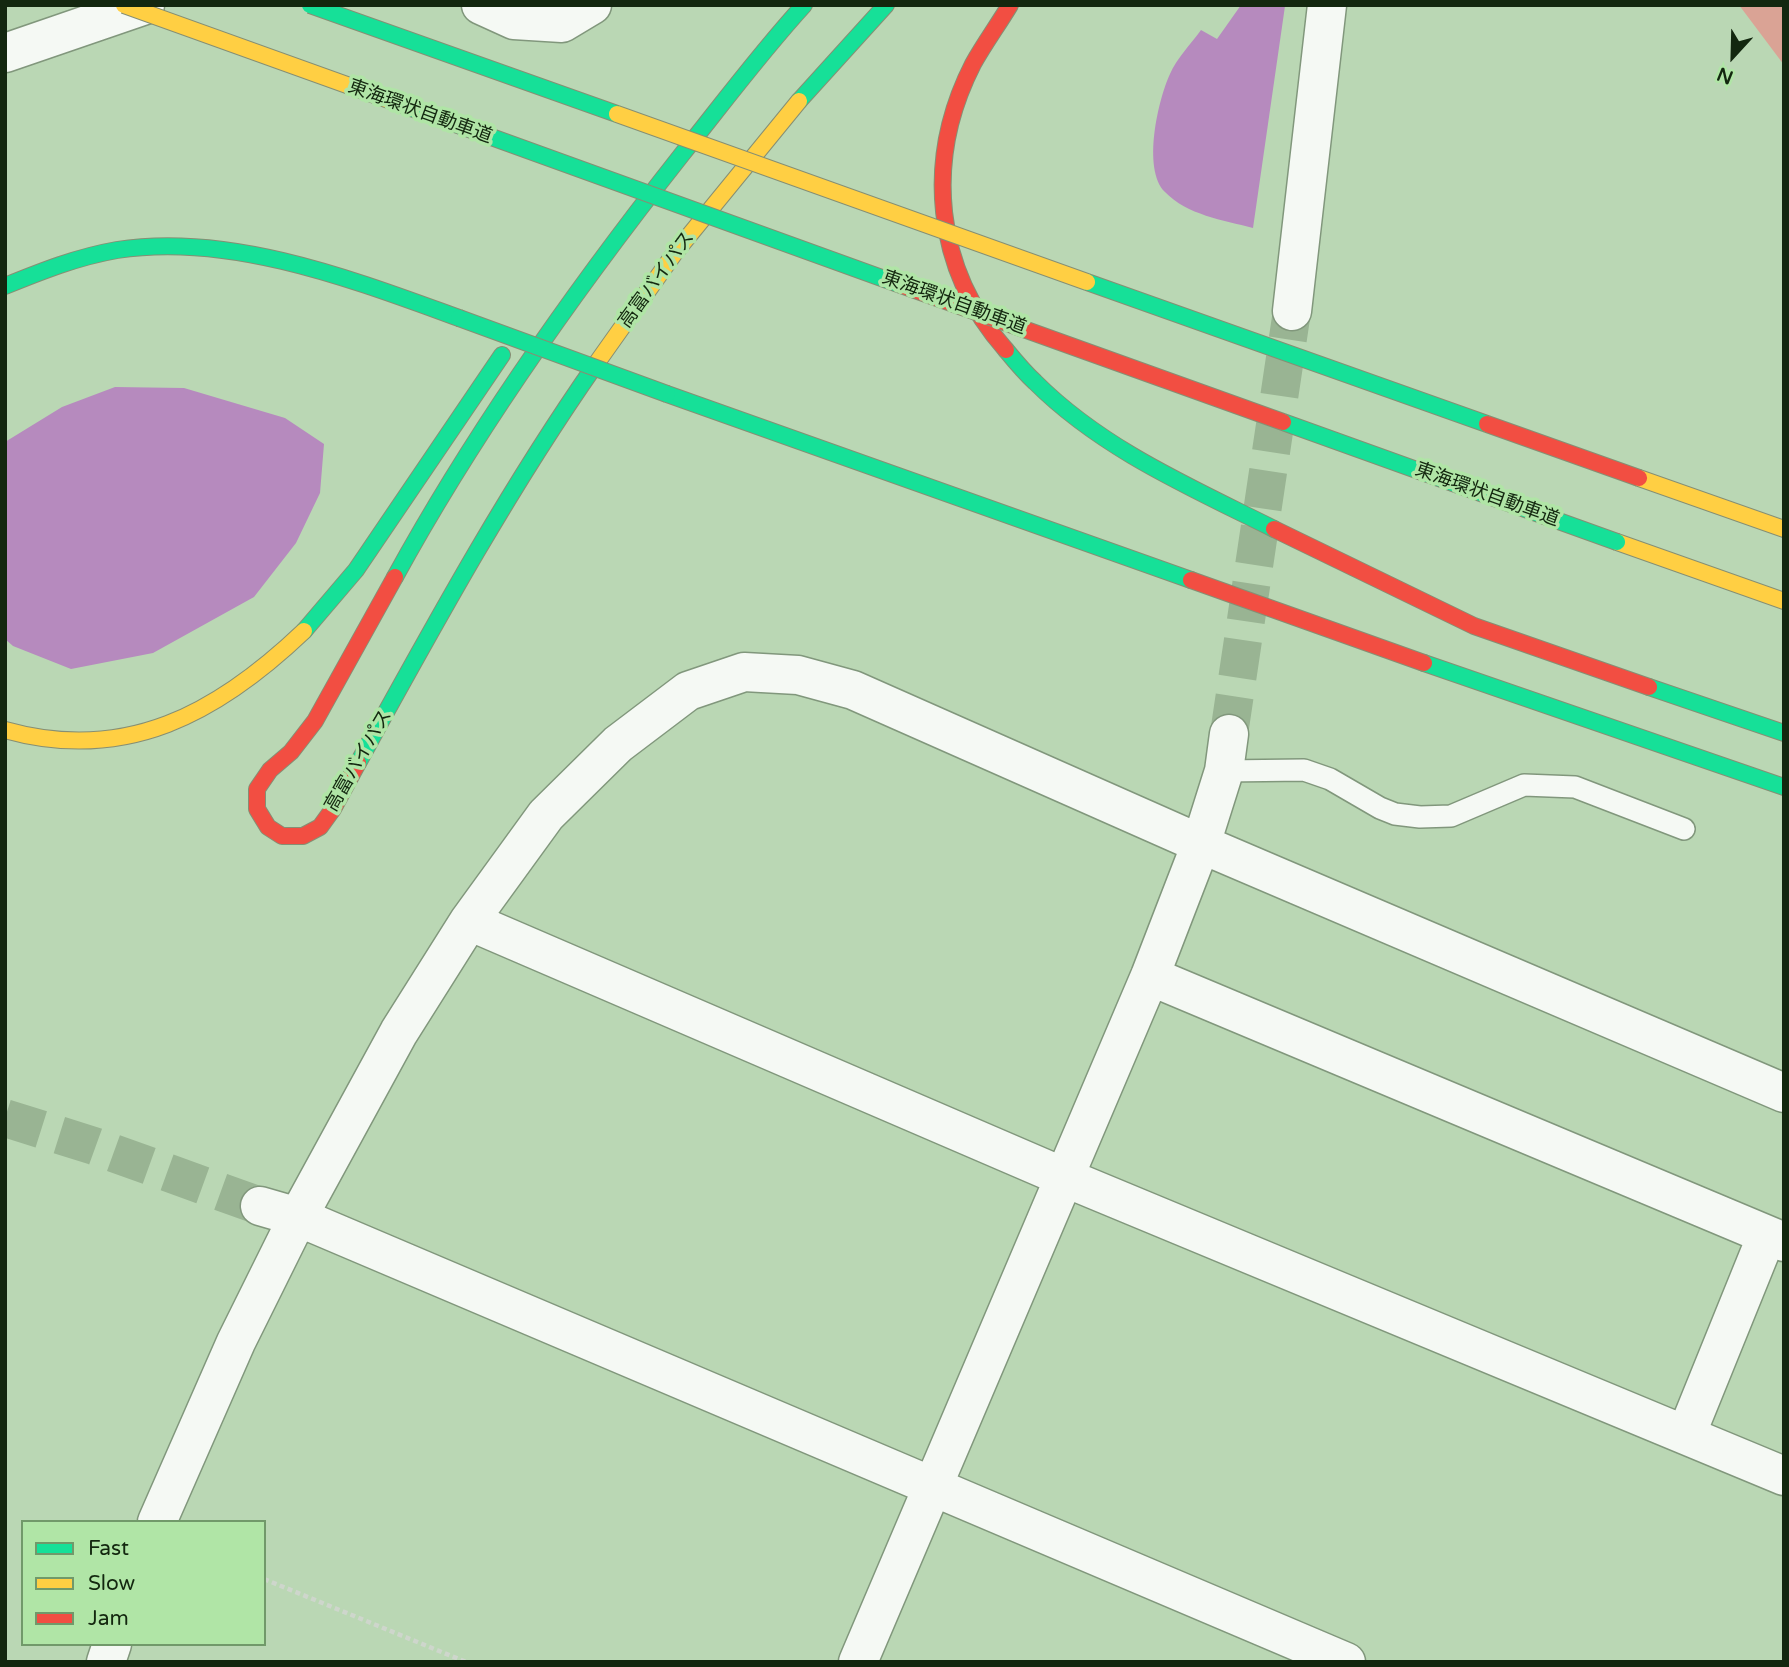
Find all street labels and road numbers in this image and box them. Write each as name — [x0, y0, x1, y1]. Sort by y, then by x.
street label: 東海環状自動車道 — [345, 75, 495, 149]
street label: 高富バイパス — [614, 227, 700, 333]
street label: 東海環状自動車道 — [879, 266, 1029, 340]
street label: 東海環状自動車道 — [1412, 458, 1562, 532]
street label: 高富バイパス — [321, 706, 397, 816]

